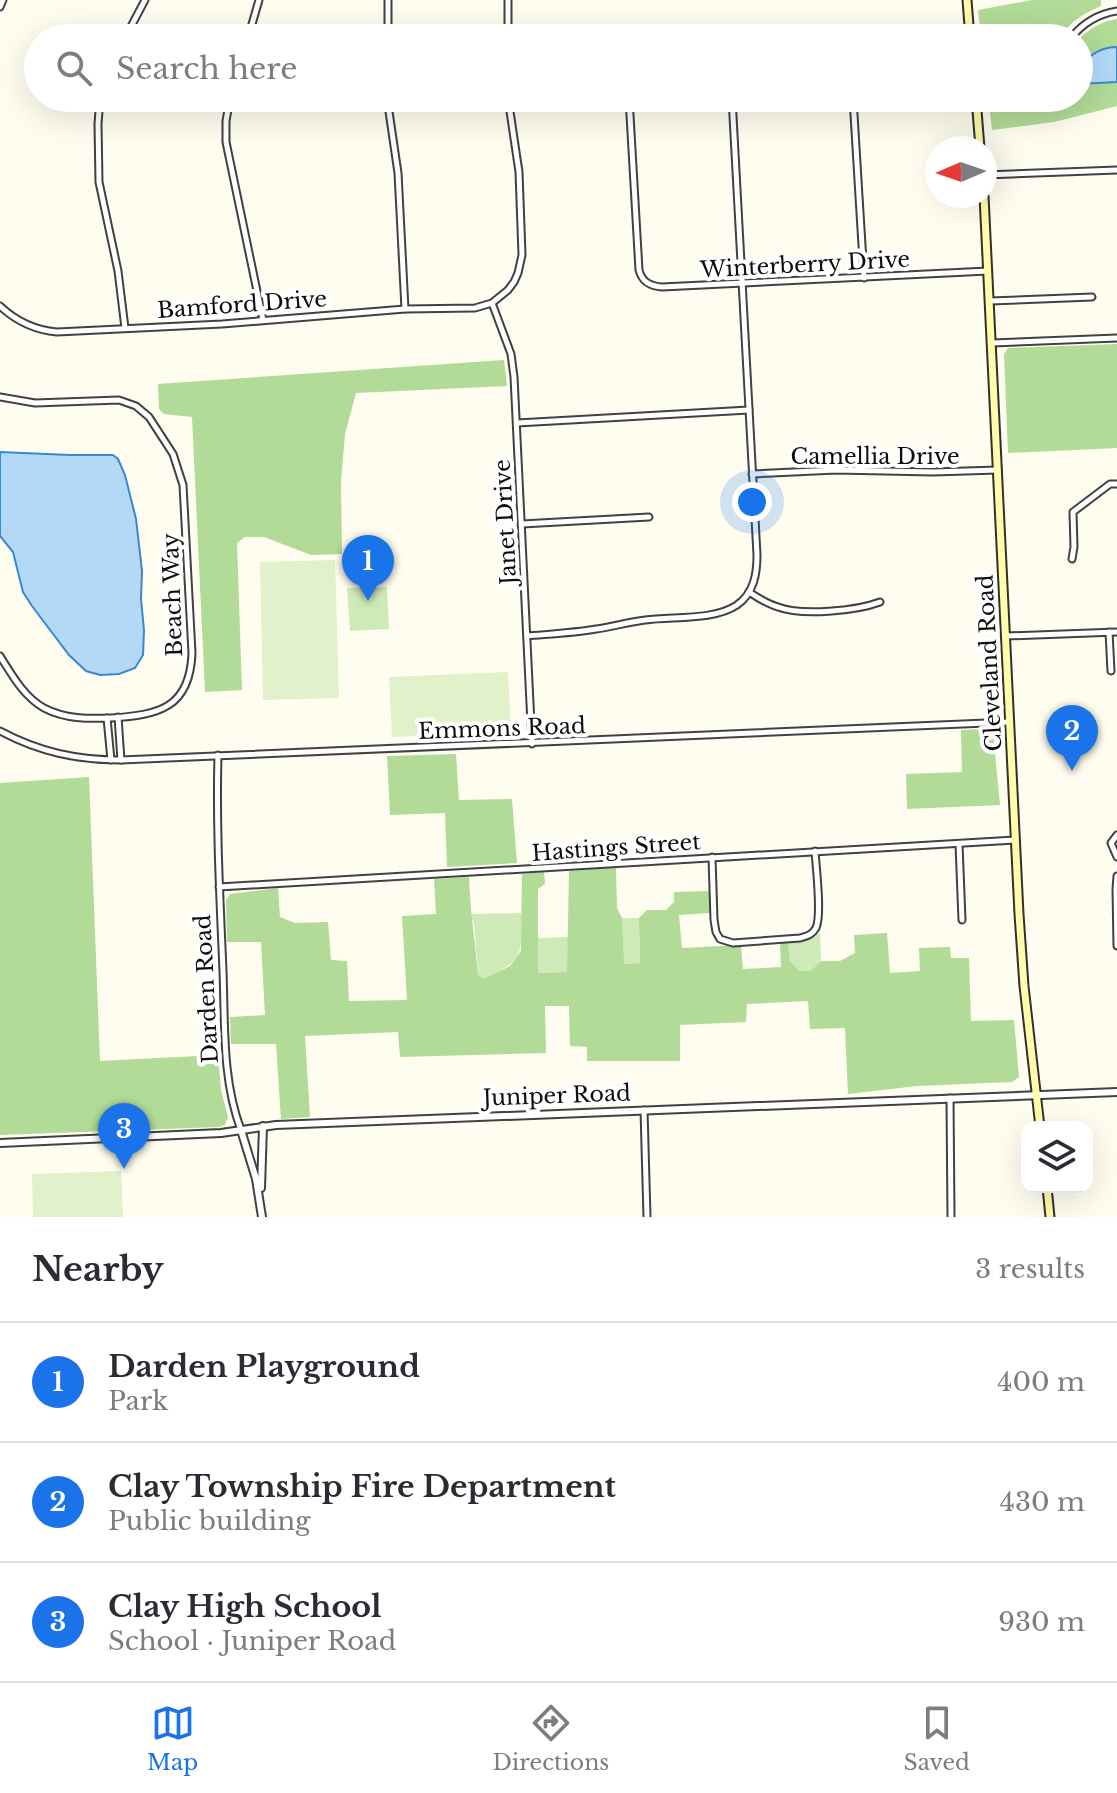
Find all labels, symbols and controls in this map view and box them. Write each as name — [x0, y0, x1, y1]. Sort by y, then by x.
search box — [24, 24, 1093, 112]
icon: search — [52, 46, 96, 90]
text: Search here — [116, 50, 297, 87]
north arrow — [925, 136, 997, 208]
street label: Winterberry Drive — [698, 246, 911, 284]
street label: Bamford Drive — [156, 285, 328, 324]
street label: Camellia Drive — [791, 443, 959, 470]
street label: Janet Drive — [489, 459, 522, 588]
your location — [732, 482, 772, 522]
street label: Beach Way — [157, 533, 188, 657]
pin: 1 — [342, 535, 394, 601]
street label: Cleveland Road — [971, 574, 1008, 752]
pin: 2 — [1046, 705, 1098, 771]
street label: Emmons Road — [418, 712, 586, 745]
street label: Hastings Street — [531, 828, 702, 867]
street label: Darden Road — [189, 914, 224, 1064]
street label: Juniper Road — [480, 1079, 632, 1112]
pin: 3 — [98, 1103, 150, 1169]
map controls — [1021, 1121, 1093, 1193]
button: layers — [1021, 1121, 1093, 1193]
text: Nearby — [32, 1248, 164, 1290]
text: 3 results — [975, 1253, 1085, 1285]
text: Darden Playground — [108, 1348, 420, 1385]
text: 1 — [52, 1366, 64, 1398]
text: 400 m — [997, 1366, 1085, 1398]
text: Park — [108, 1385, 168, 1417]
text: Clay Township Fire Department — [108, 1468, 616, 1505]
text: 2 — [50, 1486, 66, 1518]
text: 430 m — [1000, 1486, 1085, 1518]
text: Public building — [108, 1505, 311, 1537]
text: Clay High School — [108, 1588, 382, 1625]
text: 3 — [50, 1606, 66, 1638]
text: 930 m — [998, 1606, 1085, 1638]
text: School · Juniper Road — [108, 1625, 396, 1657]
tab: Map — [147, 1701, 198, 1776]
tab: Directions — [492, 1701, 609, 1776]
tab: Saved — [904, 1701, 970, 1776]

